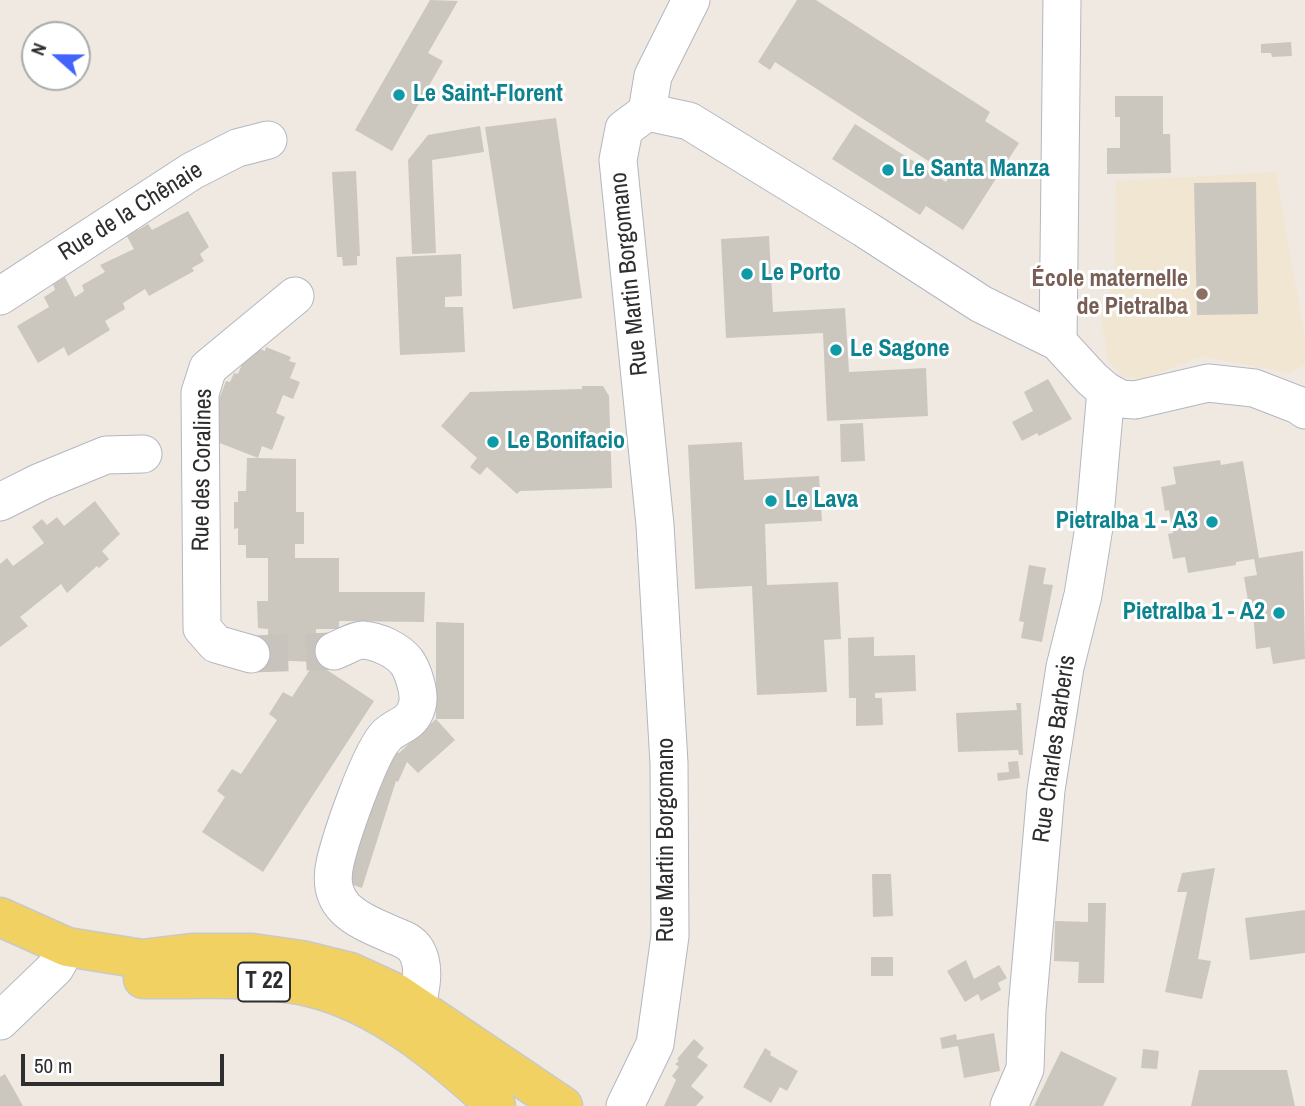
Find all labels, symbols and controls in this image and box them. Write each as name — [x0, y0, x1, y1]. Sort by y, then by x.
north arrow — [21, 21, 91, 91]
text: N — [24, 39, 52, 59]
place label: Le Saint-Florent — [413, 81, 563, 109]
marker: Le Saint-Florent — [391, 87, 407, 103]
street label: Rue de la Chênaie — [54, 156, 208, 268]
place label: Le Santa Manza — [902, 156, 1050, 184]
marker: Le Santa Manza — [880, 162, 896, 178]
street label: Rue Martin Borgomano — [605, 171, 655, 377]
place label: Le Porto — [761, 260, 841, 288]
marker: Le Porto — [739, 266, 755, 282]
place label: École maternelle de Pietralba — [1032, 266, 1188, 322]
marker: École maternelle de Pietralba — [1194, 286, 1210, 302]
place label: Le Sagone — [850, 336, 950, 364]
marker: Le Sagone — [828, 342, 844, 358]
street label: Rue des Coralines — [187, 388, 219, 552]
place label: Le Bonifacio — [507, 428, 625, 456]
marker: Le Bonifacio — [485, 434, 501, 450]
place label: Le Lava — [785, 487, 858, 515]
marker: Le Lava — [763, 493, 779, 509]
place label: Pietralba 1 - A3 — [1056, 508, 1198, 536]
marker: Pietralba 1 - A3 — [1204, 514, 1220, 530]
place label: Pietralba 1 - A2 — [1123, 599, 1265, 627]
marker: Pietralba 1 - A2 — [1271, 605, 1287, 621]
street label: Rue Charles Barberis — [1028, 653, 1082, 845]
street label: Rue Martin Borgomano — [653, 738, 681, 942]
road number: T 22 — [238, 962, 290, 1001]
scale bar — [24, 1040, 228, 1084]
text: 50 m — [34, 1051, 72, 1080]

